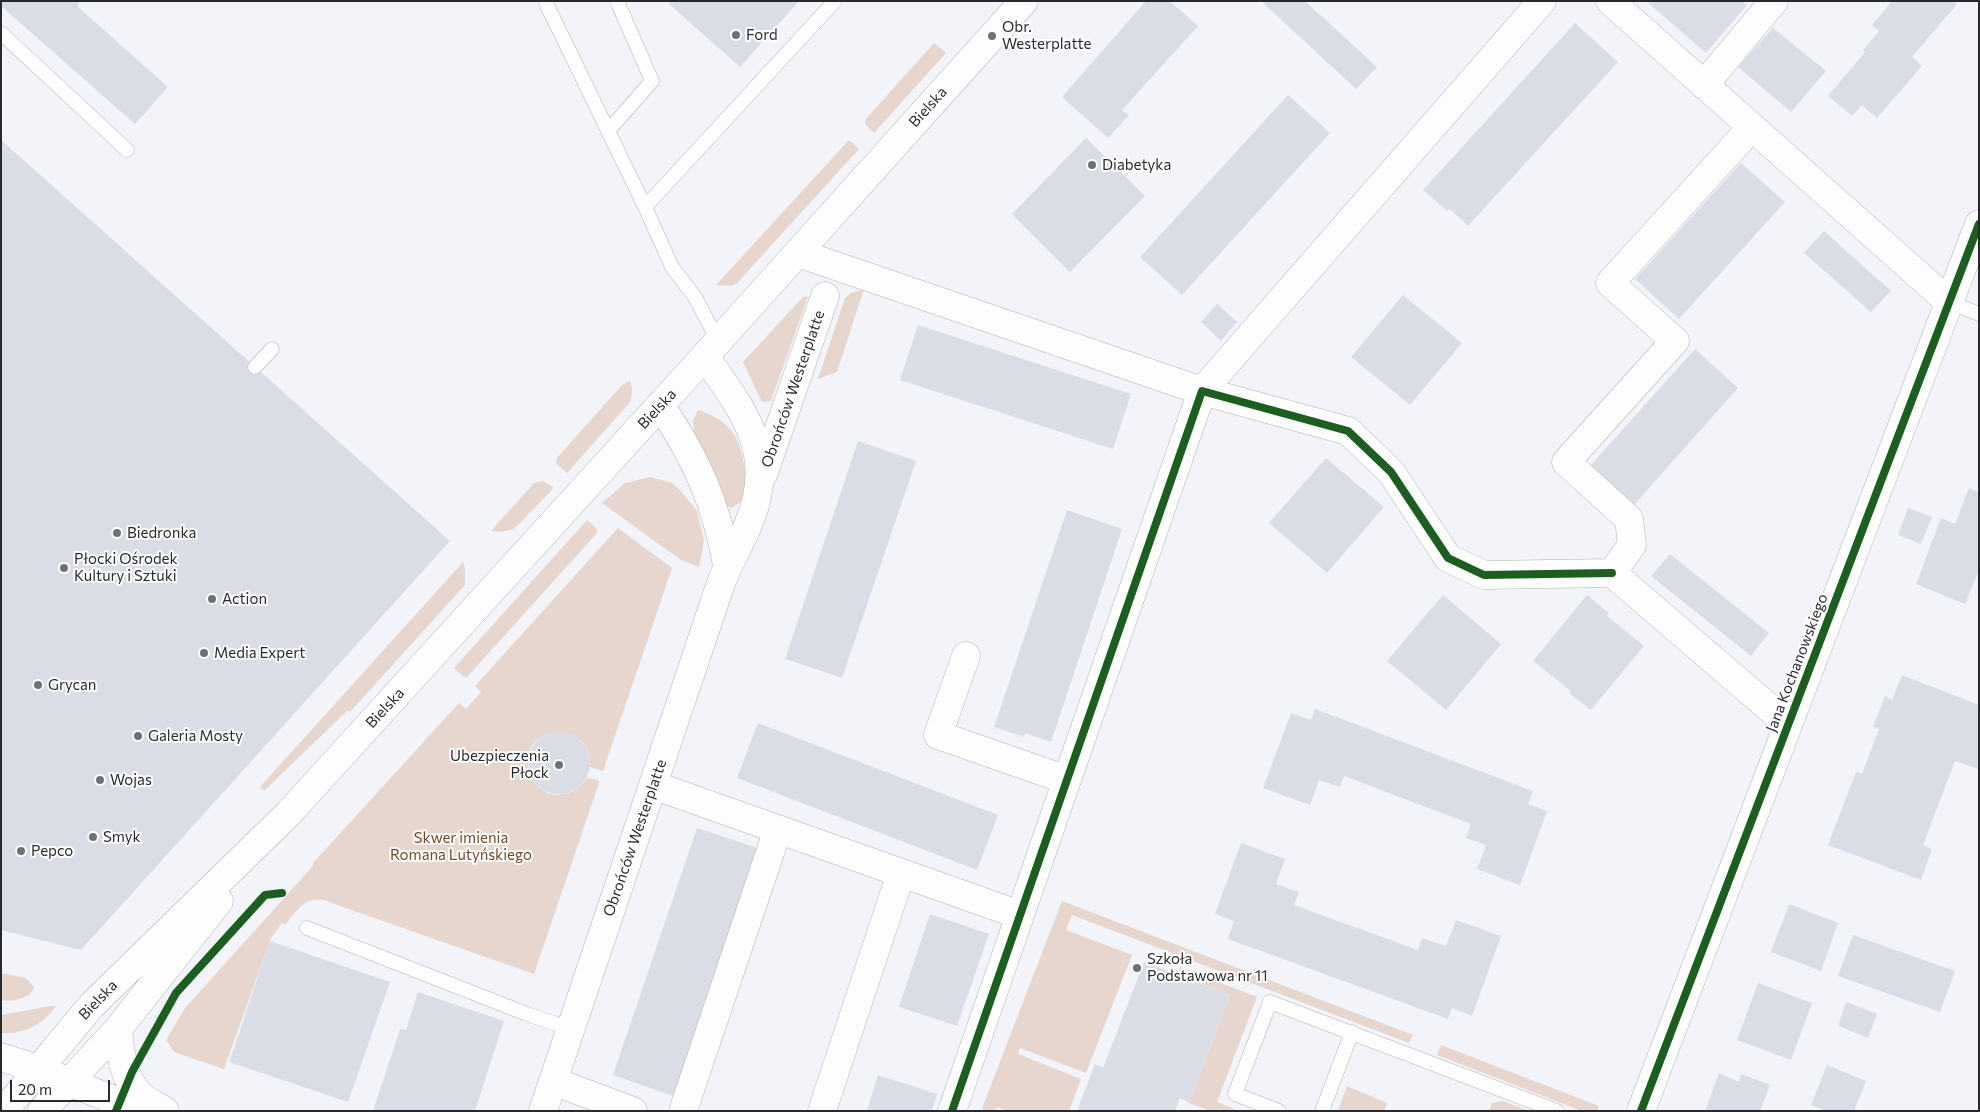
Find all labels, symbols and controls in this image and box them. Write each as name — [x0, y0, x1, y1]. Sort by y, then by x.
place label: Obr. Westerplatte — [1002, 18, 1092, 53]
place label: Ford — [746, 26, 778, 44]
marker: Ford — [730, 29, 742, 41]
marker: Obr. Westerplatte — [986, 30, 998, 42]
street label: Bielska — [905, 83, 951, 131]
place label: Diabetyka — [1102, 156, 1171, 174]
marker: Diabetyka — [1086, 159, 1098, 171]
street label: Obrońców Westerplatte — [758, 308, 828, 470]
street label: Bielska — [634, 385, 680, 433]
place label: Biedronka — [127, 524, 196, 542]
marker: Biedronka — [111, 527, 123, 539]
place label: Płocki Ośrodek Kultury i Sztuki — [74, 550, 178, 585]
marker: Płocki Ośrodek Kultury i Sztuki — [58, 562, 70, 574]
place label: Action — [222, 590, 267, 608]
street label: Jana Kochanowskiego — [1762, 591, 1832, 735]
marker: Action — [206, 593, 218, 605]
place label: Media Expert — [214, 644, 305, 662]
marker: Media Expert — [198, 647, 210, 659]
place label: Grycan — [48, 676, 96, 694]
marker: Grycan — [32, 679, 44, 691]
street label: Bielska — [362, 684, 408, 732]
place label: Galeria Mosty — [148, 727, 243, 745]
marker: Galeria Mosty — [132, 730, 144, 742]
place label: Ubezpieczenia Płock — [450, 747, 549, 782]
street label: Obrońców Westerplatte — [600, 757, 670, 919]
marker: Ubezpieczenia Płock — [553, 759, 565, 771]
place label: Wojas — [110, 771, 152, 789]
marker: Wojas — [94, 774, 106, 786]
place label: Smyk — [103, 828, 141, 846]
park label: Skwer imienia Romana Lutyńskiego — [390, 829, 532, 864]
marker: Smyk — [87, 831, 99, 843]
place label: Pepco — [31, 842, 73, 860]
marker: Pepco — [15, 845, 27, 857]
place label: Szkoła Podstawowa nr 11 — [1147, 950, 1268, 985]
marker: Szkoła Podstawowa nr 11 — [1131, 962, 1143, 974]
street label: Bielska — [75, 976, 121, 1024]
scale bar — [12, 1070, 112, 1102]
text: 20 m — [18, 1080, 52, 1098]

